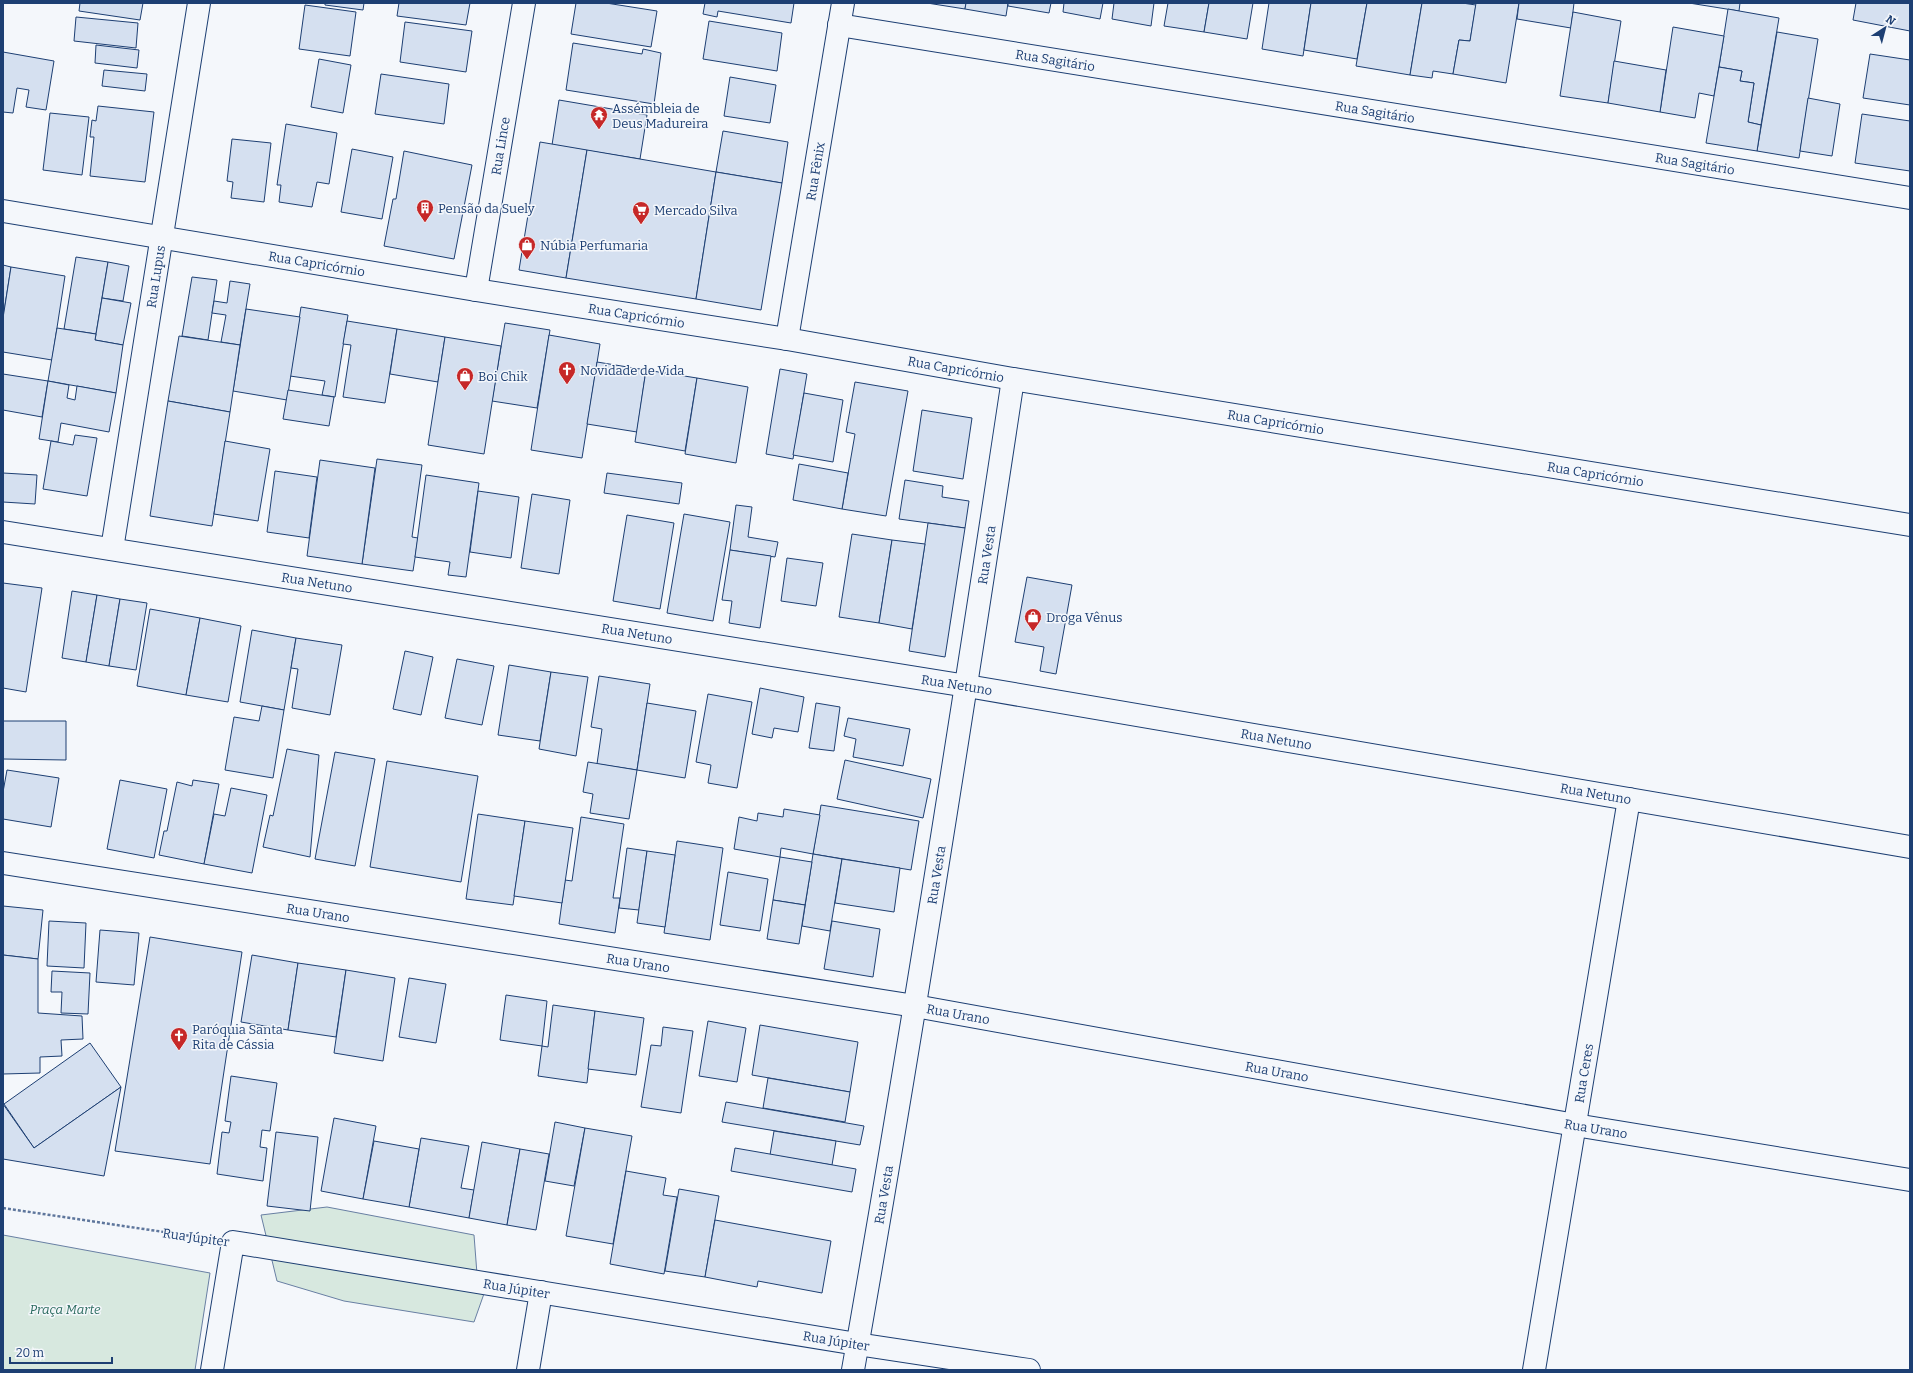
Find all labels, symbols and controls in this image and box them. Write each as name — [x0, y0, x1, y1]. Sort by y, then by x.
north arrow — [1865, 8, 1905, 48]
text: N — [1883, 13, 1898, 28]
street label: Rua Sagitário — [1014, 47, 1096, 74]
street label: Rua Sagitário — [1334, 98, 1416, 126]
place label: Assémbleia de Deus Madureira — [612, 101, 708, 131]
temple icon: Assémbleia de Deus Madureira — [589, 105, 609, 130]
street label: Rua Lince — [488, 116, 513, 176]
street label: Rua Fênix — [803, 141, 828, 202]
street label: Rua Sagitário — [1654, 150, 1736, 178]
building icon: Pensão da Suely — [415, 198, 435, 223]
supermarket icon: Mercado Silva — [631, 200, 651, 225]
place label: Pensão da Suely — [438, 201, 535, 216]
place label: Mercado Silva — [654, 203, 738, 218]
shop icon: Núbia Perfumaria — [517, 235, 537, 260]
place label: Núbia Perfumaria — [540, 238, 648, 253]
street label: Rua Lupus — [144, 244, 168, 309]
street label: Rua Capricórnio — [267, 248, 366, 279]
street label: Rua Capricórnio — [587, 301, 686, 331]
street label: Rua Capricórnio — [906, 354, 1005, 385]
church icon: Novidade de Vida — [557, 360, 577, 385]
place label: Novidade de Vida — [580, 363, 684, 378]
shop icon: Boi Chik — [455, 366, 475, 391]
place label: Boi Chik — [478, 369, 528, 384]
street label: Rua Capricórnio — [1226, 407, 1325, 437]
street label: Rua Capricórnio — [1546, 459, 1645, 490]
street label: Rua Vesta — [975, 524, 999, 585]
street label: Rua Netuno — [280, 570, 354, 596]
shop icon: Droga Vênus — [1023, 607, 1043, 632]
place label: Droga Vênus — [1046, 610, 1123, 625]
street label: Rua Netuno — [600, 621, 674, 647]
street label: Rua Netuno — [920, 672, 994, 698]
street label: Rua Netuno — [1240, 726, 1313, 753]
street label: Rua Netuno — [1559, 780, 1632, 807]
street label: Rua Vesta — [924, 845, 949, 905]
street label: Rua Urano — [285, 901, 351, 925]
street label: Rua Urano — [605, 951, 671, 975]
street label: Rua Urano — [925, 1001, 991, 1027]
place label: Paróquia Santa Rita de Cássia — [192, 1022, 283, 1052]
church icon: Paróquia Santa Rita de Cássia — [169, 1026, 189, 1051]
street label: Rua Ceres — [1572, 1042, 1596, 1104]
street label: Rua Urano — [1244, 1059, 1310, 1085]
street label: Rua Urano — [1563, 1116, 1629, 1142]
street label: Rua Vesta — [871, 1164, 896, 1225]
street label: Rua Júpiter — [162, 1225, 231, 1250]
street label: Rua Júpiter — [482, 1276, 551, 1302]
park label: Praça Marte — [29, 1302, 101, 1317]
street label: Rua Júpiter — [802, 1328, 871, 1354]
scale bar — [10, 1339, 112, 1365]
text: 20 m — [16, 1346, 45, 1360]

